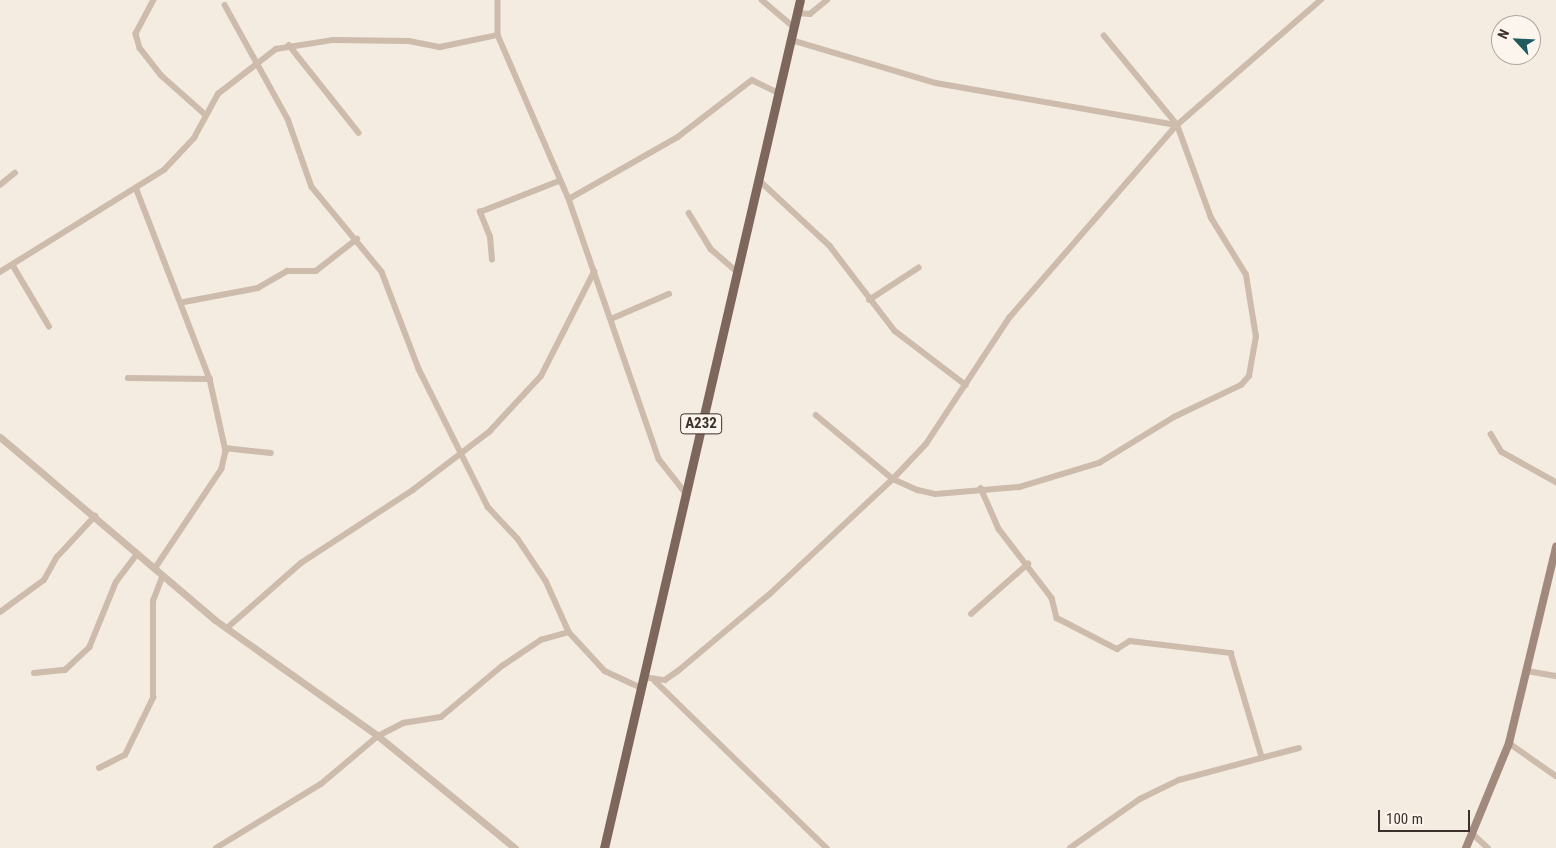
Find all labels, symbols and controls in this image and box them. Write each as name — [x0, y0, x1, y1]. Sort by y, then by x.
north arrow — [1491, 15, 1541, 65]
text: N — [1494, 27, 1512, 41]
road number: A232 — [680, 412, 722, 436]
scale bar — [1381, 800, 1474, 832]
text: 100 m — [1386, 810, 1423, 828]

